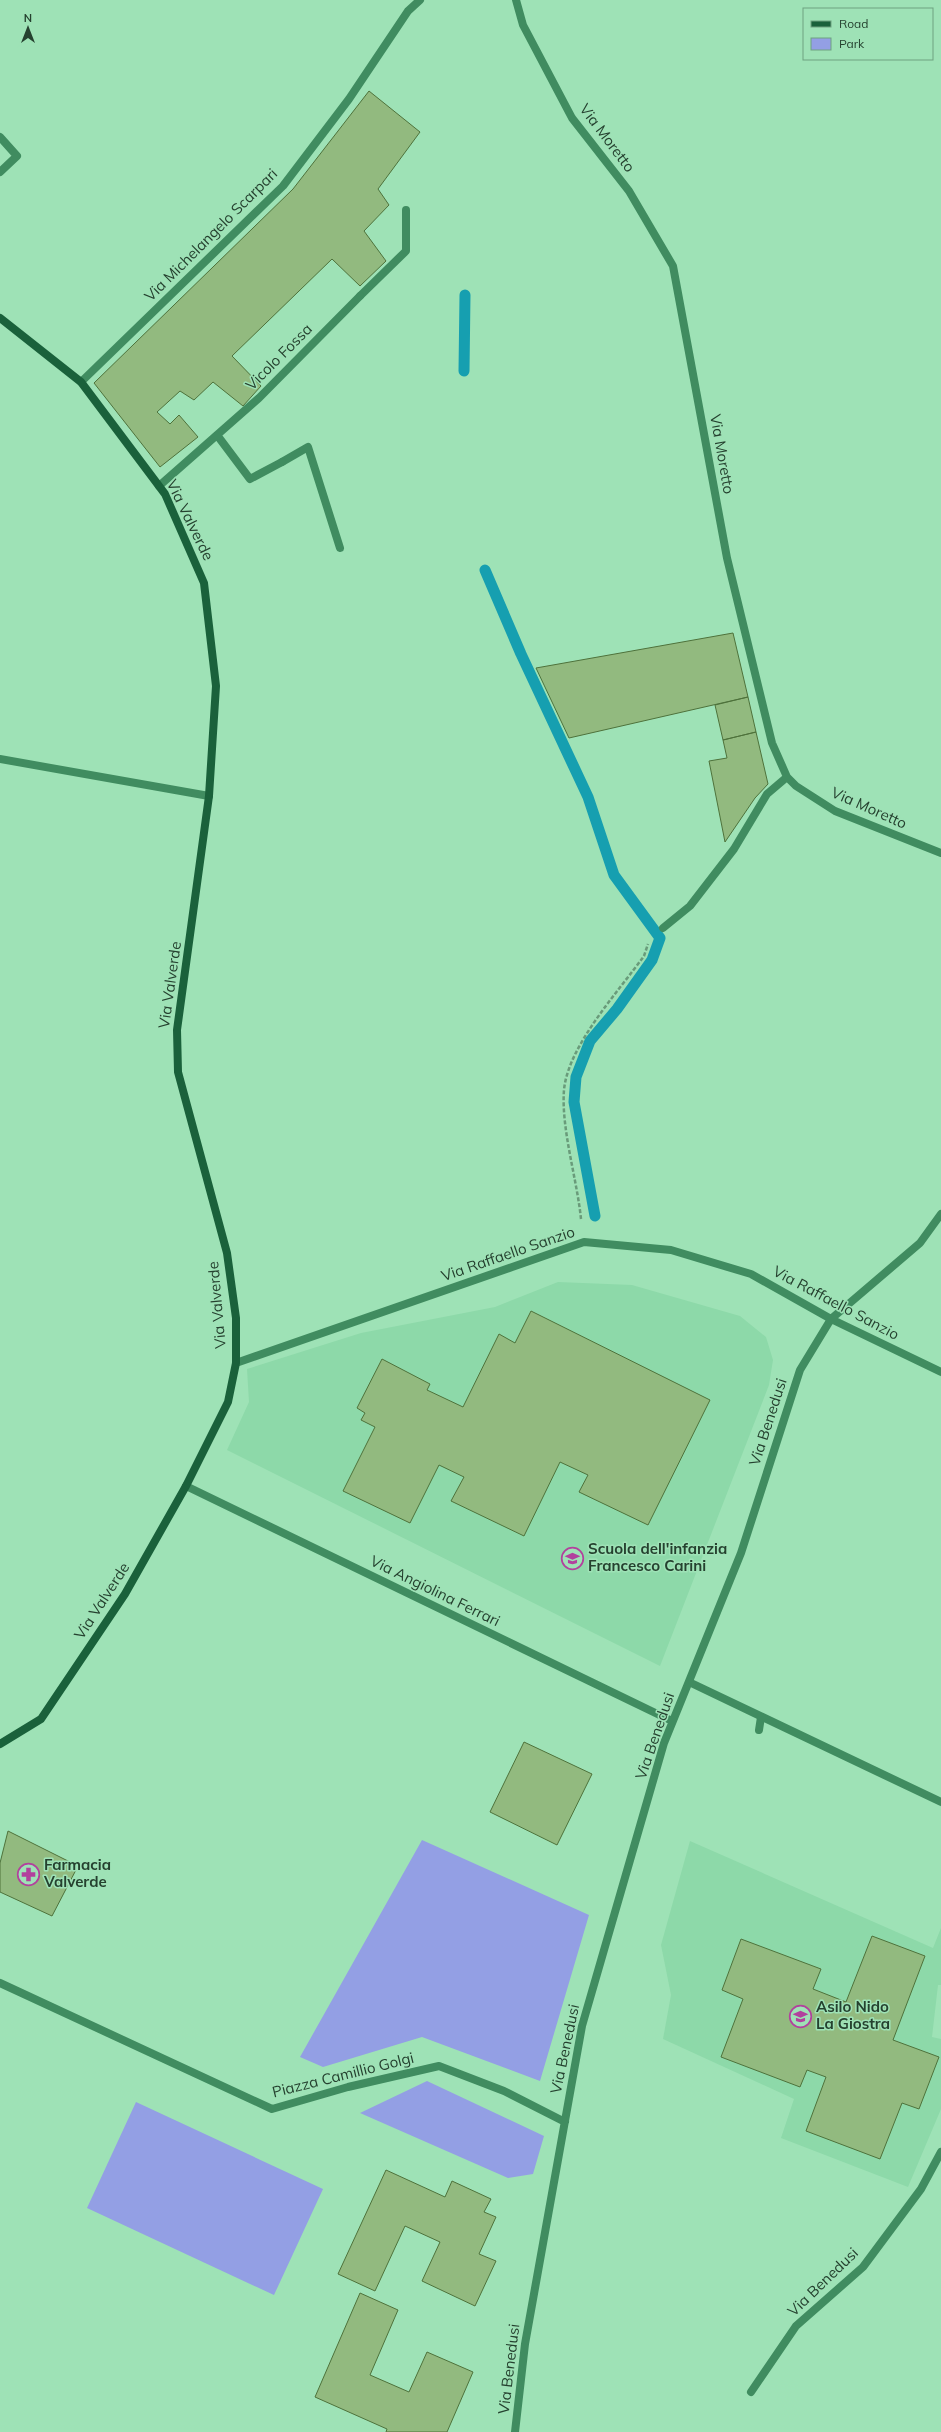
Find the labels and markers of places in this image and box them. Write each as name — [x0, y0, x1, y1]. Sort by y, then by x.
place label: Scuola dell'infanzia Francesco Carini — [588, 1539, 727, 1575]
school or university icon: Scuola dell'infanzia Francesco Carini — [560, 1545, 586, 1571]
place label: Farmacia Valverde — [43, 1855, 111, 1891]
pharmacy icon: Farmacia Valverde — [16, 1861, 42, 1887]
place label: Asilo Nido La Giostra — [816, 1997, 890, 2033]
school or university icon: Asilo Nido La Giostra — [788, 2003, 814, 2029]

